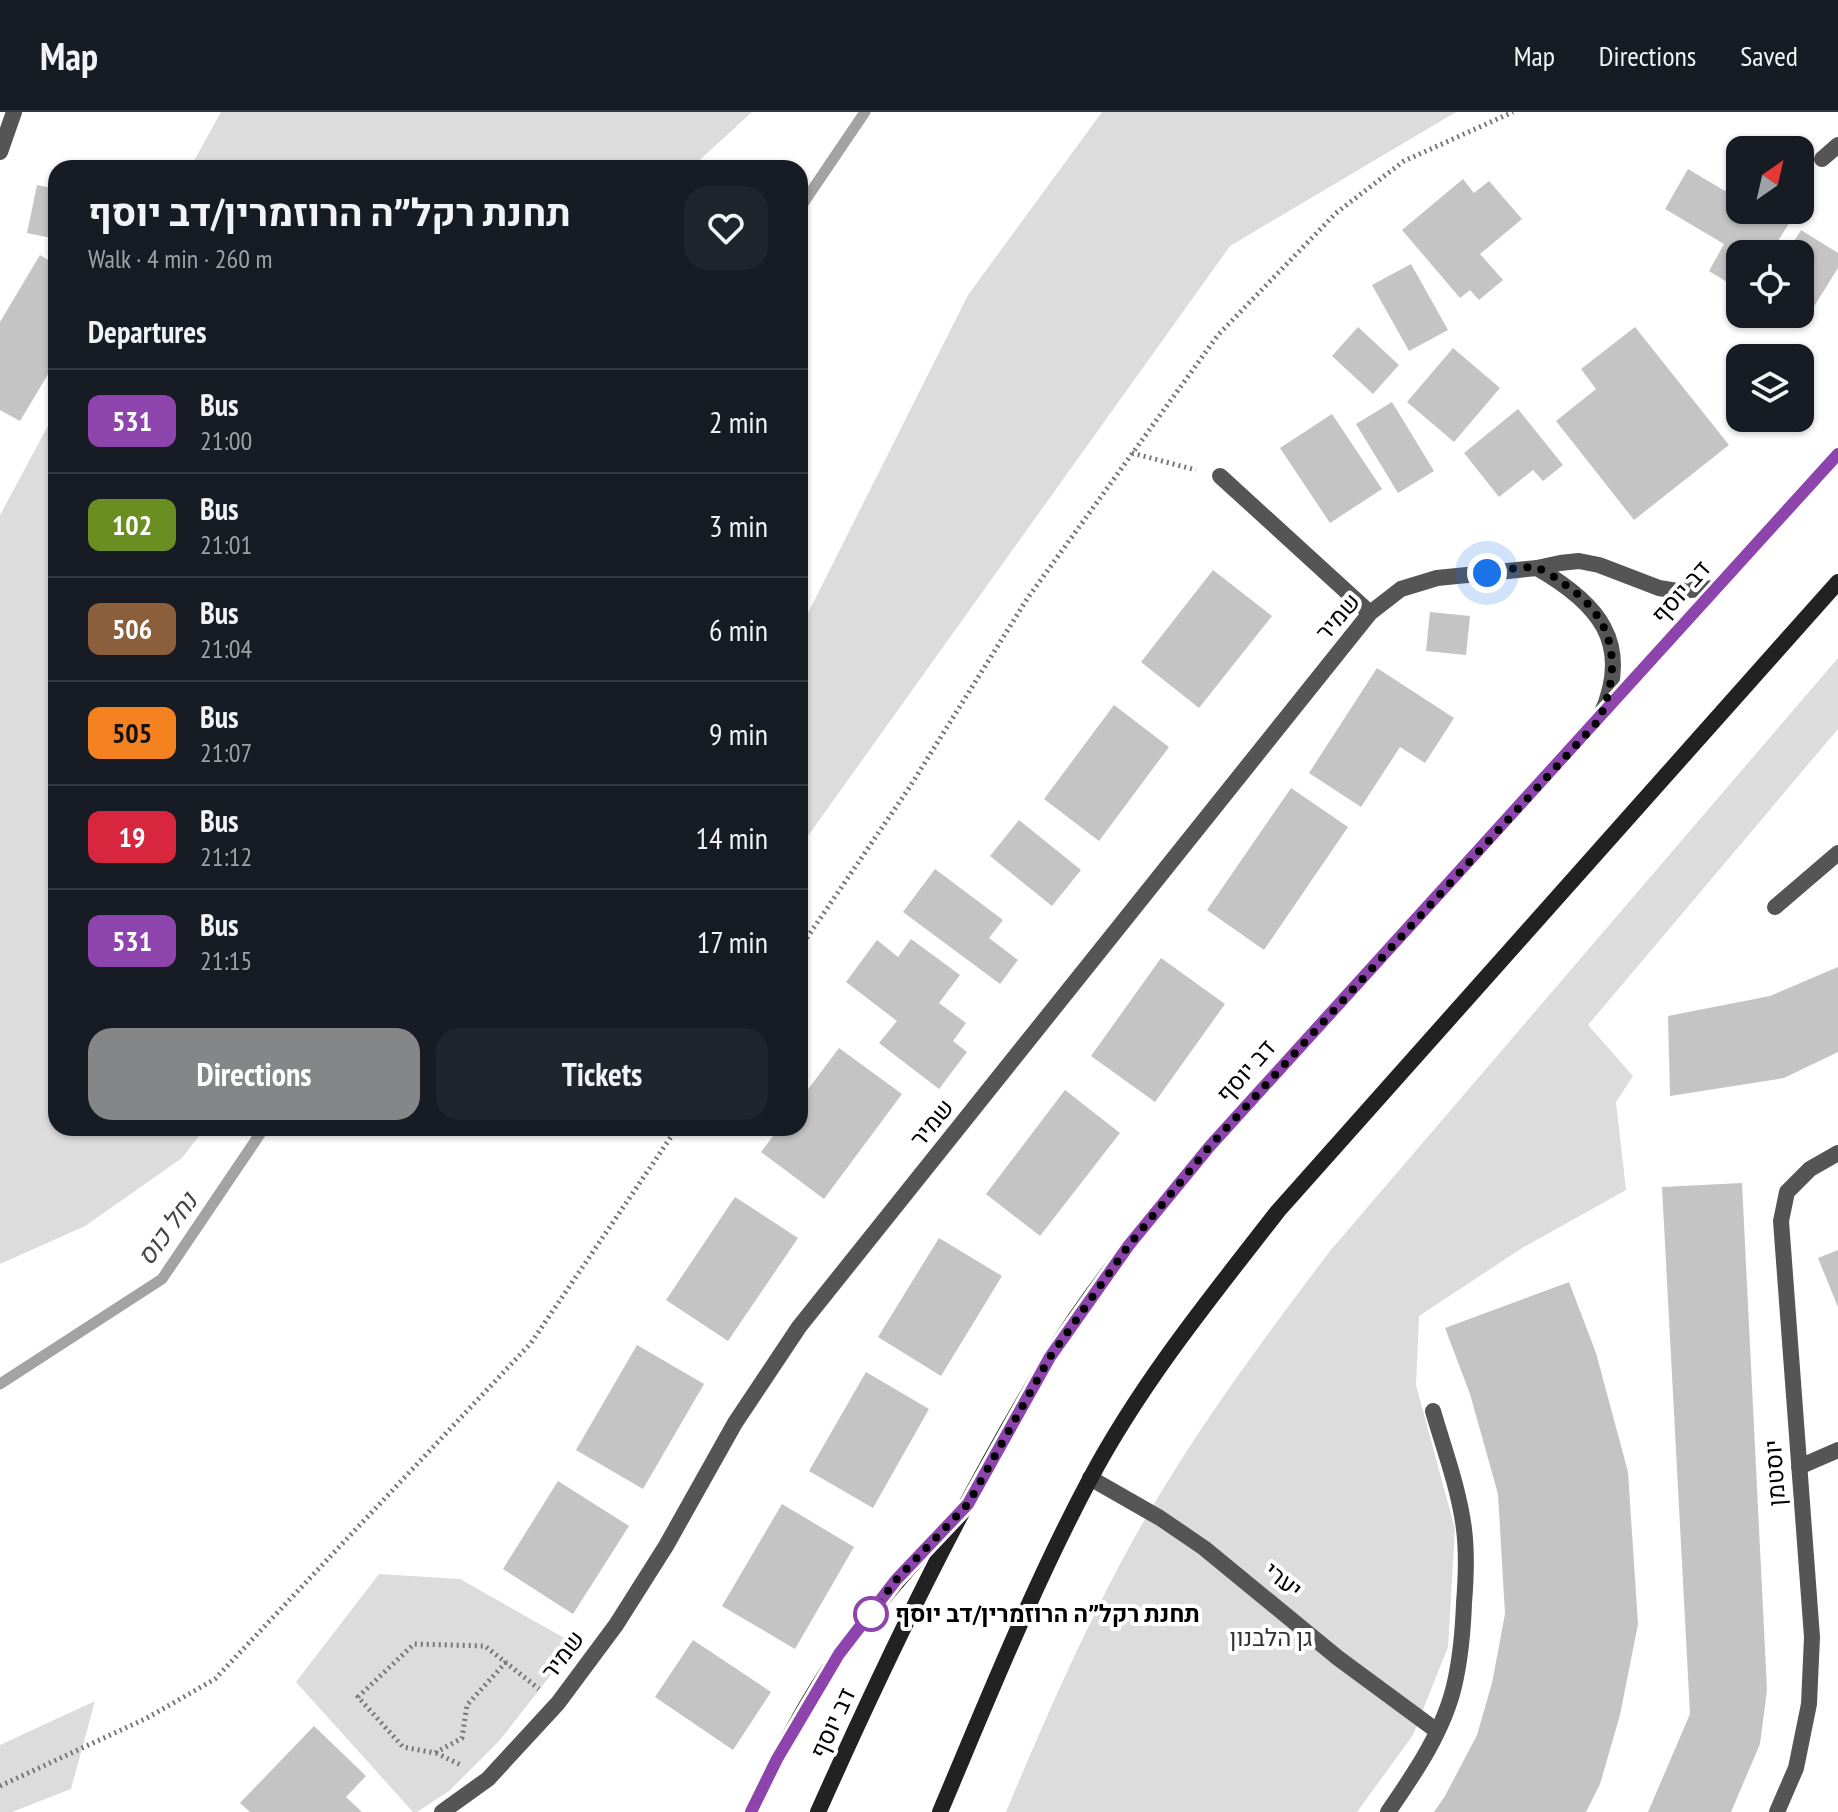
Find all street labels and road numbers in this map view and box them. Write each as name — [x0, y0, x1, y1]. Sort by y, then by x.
street label: דב יוסף — [1644, 554, 1717, 630]
street label: שמיר — [1308, 586, 1367, 647]
street label: דב יוסף — [1209, 1033, 1282, 1109]
street label: שמיר — [903, 1092, 960, 1153]
street label: יוסטמן — [1757, 1439, 1792, 1507]
street label: יערי — [1258, 1555, 1309, 1604]
street label: שמיר — [534, 1624, 591, 1685]
street label: דב יוסף — [803, 1683, 862, 1763]

